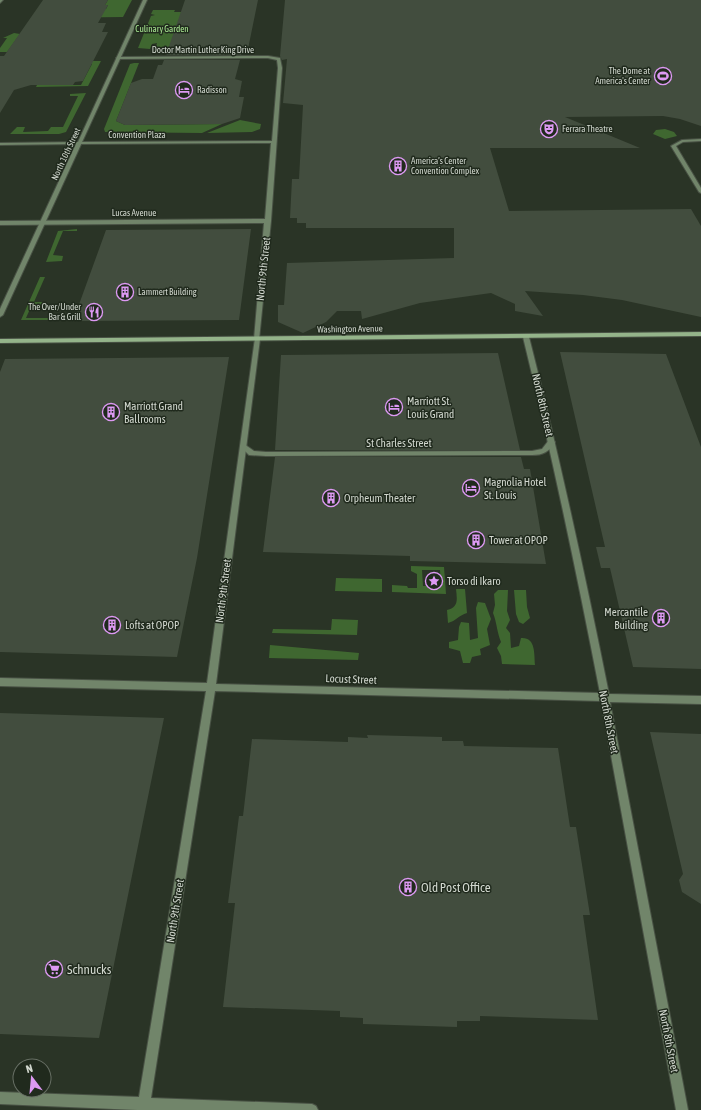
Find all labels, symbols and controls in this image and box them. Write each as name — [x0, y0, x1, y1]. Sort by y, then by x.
park label: Culinary Garden — [135, 24, 189, 34]
street label: Doctor Martin Luther King Drive — [152, 45, 254, 55]
place label: The Dome at America's Center — [595, 66, 650, 86]
sports icon: The Dome at America's Center — [653, 66, 673, 86]
hotel icon: Radisson — [174, 80, 194, 100]
place label: Radisson — [197, 85, 227, 95]
theatre icon: Ferrara Theatre — [539, 119, 559, 139]
place label: Ferrara Theatre — [562, 124, 612, 134]
street label: North 10th Street — [49, 126, 83, 182]
street label: Convention Plaza — [108, 130, 166, 140]
building icon: America’s Center Convention Complex — [388, 156, 408, 176]
place label: America’s Center Convention Complex — [411, 156, 480, 176]
street label: Lucas Avenue — [112, 208, 156, 218]
street label: North 9th Street — [254, 236, 272, 302]
building icon: Lammert Building — [115, 282, 135, 302]
place label: Lammert Building — [138, 287, 197, 297]
place label: The Over/Under Bar & Grill — [28, 302, 82, 322]
restaurant icon: The Over/Under Bar & Grill — [84, 302, 104, 322]
street label: Washington Avenue — [317, 323, 383, 335]
street label: North 8th Street — [530, 372, 556, 438]
place label: Marriott St. Louis Grand — [407, 395, 454, 420]
hotel icon: Marriott St. Louis Grand — [384, 397, 404, 417]
place label: Marriott Grand Ballrooms — [124, 400, 183, 425]
building icon: Marriott Grand Ballrooms — [101, 402, 121, 422]
street label: St Charles Street — [366, 437, 432, 449]
place label: Magnolia Hotel St. Louis — [484, 476, 546, 501]
hotel icon: Magnolia Hotel St. Louis — [461, 478, 481, 498]
building icon: Orpheum Theater — [321, 488, 341, 508]
place label: Orpheum Theater — [344, 492, 416, 504]
building icon: Tower at OPOP — [466, 530, 486, 550]
place label: Tower at OPOP — [489, 534, 548, 546]
street label: North 9th Street — [213, 558, 233, 624]
place icon: Torso di Ikaro — [424, 571, 444, 591]
place label: Torso di Ikaro — [447, 575, 501, 587]
place label: Mercantile Building — [604, 606, 648, 631]
building icon: Mercantile Building — [651, 608, 671, 628]
building icon: Lofts at OPOP — [102, 615, 122, 635]
place label: Lofts at OPOP — [125, 619, 179, 631]
street label: Locust Street — [325, 672, 377, 686]
street label: North 8th Street — [597, 689, 621, 755]
building icon: Old Post Office — [398, 877, 418, 897]
street label: North 9th Street — [164, 878, 186, 944]
place label: Old Post Office — [421, 880, 491, 895]
supermarket icon: Schnucks — [44, 959, 64, 979]
place label: Schnucks — [67, 962, 112, 977]
street label: North 8th Street — [657, 1008, 681, 1074]
north arrow — [12, 1058, 52, 1098]
text: N — [24, 1062, 34, 1075]

